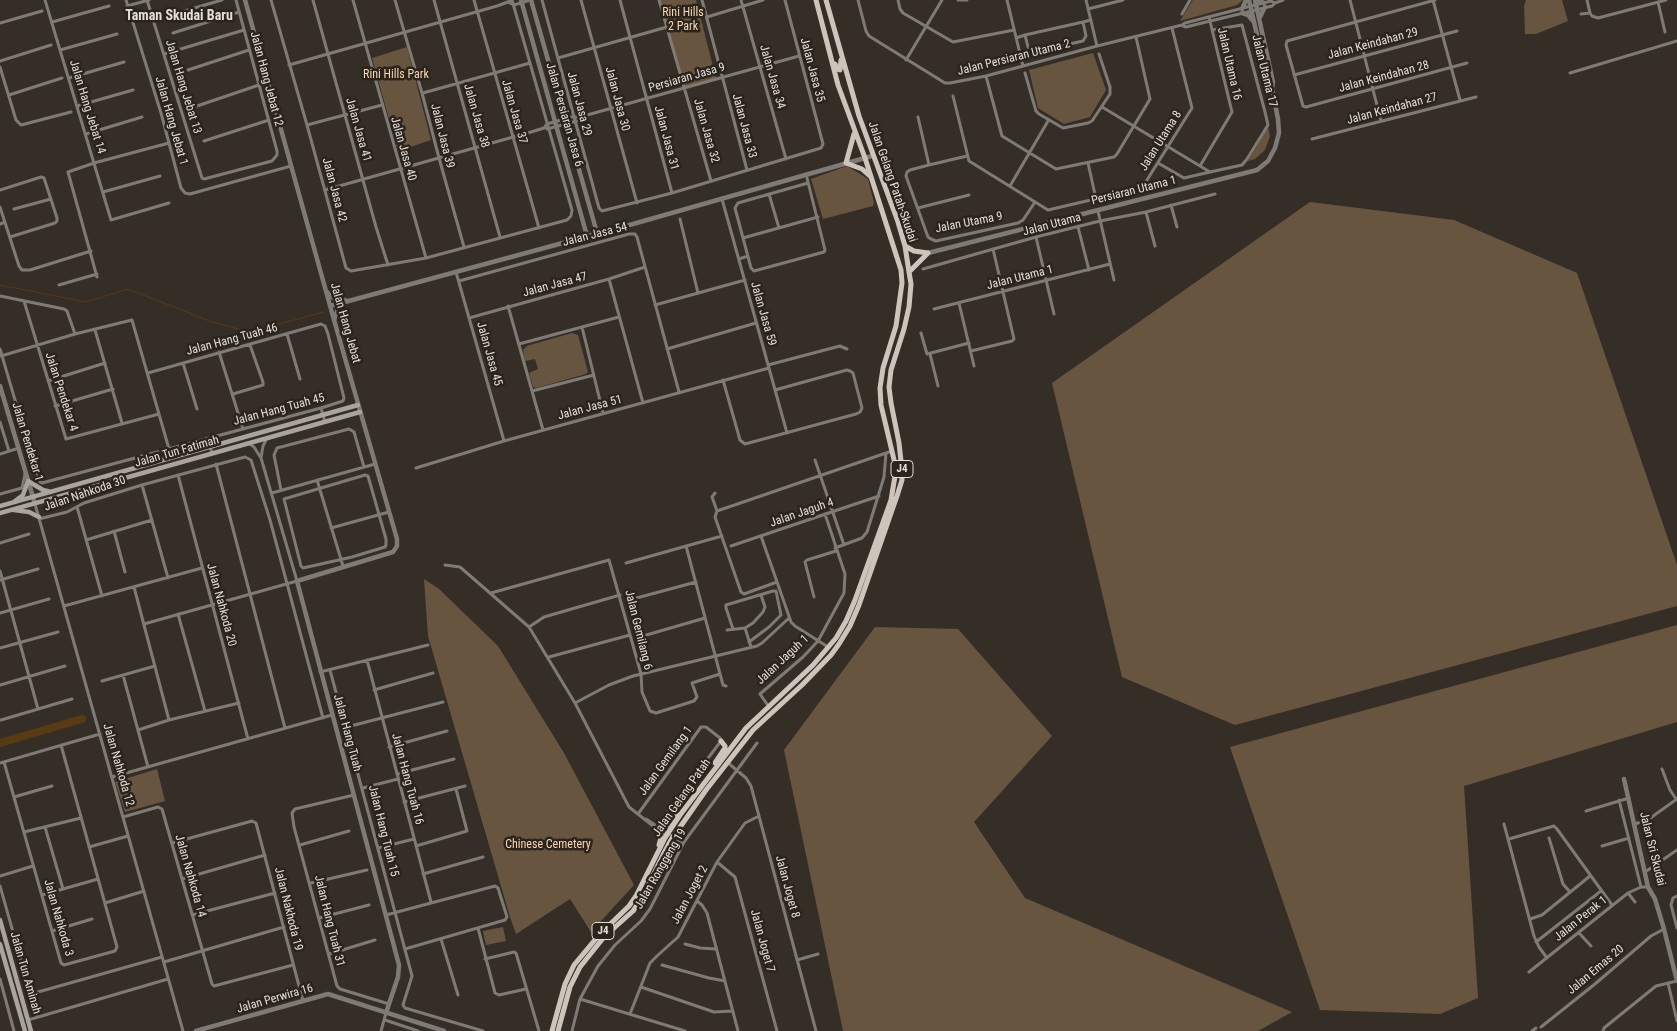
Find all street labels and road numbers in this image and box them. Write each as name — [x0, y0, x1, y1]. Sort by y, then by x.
street label: Jalan Keindahan 29 — [1326, 25, 1420, 63]
street label: Jalan Utama 16 — [1214, 26, 1244, 102]
street label: Jalan Hang Jebat 12 — [246, 30, 286, 128]
street label: Jalan Utama 17 — [1248, 33, 1280, 109]
street label: Jalan Jasa 35 — [797, 36, 827, 104]
street label: Jalan Persiaran Utama 2 — [956, 37, 1072, 79]
street label: Jalan Hang Jebat 13 — [162, 38, 204, 136]
street label: Jalan Jasa 34 — [756, 43, 788, 111]
street label: Jalan Hang Jebat 14 — [66, 58, 108, 156]
street label: Jalan Keindahan 28 — [1337, 58, 1431, 96]
street label: Persiaran Jasa 9 — [647, 60, 727, 96]
street label: Jalan Persiaran Jasa 6 — [542, 61, 586, 169]
street label: Jalan Jasa 30 — [602, 65, 632, 133]
street label: Jalan Jasa 29 — [564, 70, 594, 138]
street label: Jalan Hang Jebat 1 — [151, 75, 191, 167]
street label: Jalan Jasa 37 — [498, 78, 530, 146]
street label: Jalan Jasa 38 — [460, 82, 492, 150]
street label: Jalan Keindahan 27 — [1345, 90, 1439, 128]
street label: Jalan Jasa 33 — [729, 92, 759, 160]
street label: Jalan Jasa 41 — [342, 96, 374, 164]
street label: Jalan Jasa 32 — [690, 97, 722, 165]
street label: Jalan Jasa 39 — [427, 102, 457, 170]
street label: Jalan Jasa 31 — [651, 104, 681, 172]
street label: Jalan Utama 8 — [1137, 108, 1185, 174]
street label: Jalan Jasa 40 — [387, 115, 419, 183]
street label: Jalan Gelang Patah-Skudai — [865, 120, 919, 244]
street label: Jalan Jasa 42 — [319, 156, 349, 224]
street label: Persiaran Utama 1 — [1090, 173, 1178, 209]
street label: Jalan Utama 9 — [934, 209, 1004, 237]
street label: Jalan Utama — [1021, 210, 1083, 240]
street label: Jalan Jasa 54 — [561, 220, 629, 250]
street label: Jalan Utama 1 — [985, 263, 1055, 293]
street label: Jalan Jasa 47 — [521, 270, 589, 300]
street label: Jalan Jasa 59 — [747, 280, 779, 348]
street label: Jalan Hang Jebat — [327, 281, 363, 365]
street label: Jalan Jasa 45 — [473, 320, 505, 388]
street label: Jalan Hang Tuah 46 — [185, 321, 279, 359]
street label: Jalan Pendekar 4 — [42, 351, 80, 433]
street label: Jalan Hang Tuah 45 — [232, 391, 326, 429]
street label: Jalan Jasa 51 — [556, 393, 624, 423]
street label: Jalan Pendekar 1 — [8, 401, 46, 483]
street label: Jalan Tun Fatimah — [133, 433, 221, 471]
road number: J4 — [891, 460, 913, 478]
street label: Jalan Nahkoda 30 — [42, 473, 128, 515]
street label: Jalan Jaguh 4 — [768, 495, 836, 531]
street label: Jalan Nahkoda 20 — [203, 562, 239, 648]
street label: Jalan Gemilang 6 — [621, 588, 655, 672]
street label: Jalan Jaguh 1 — [754, 632, 812, 688]
street label: Jalan Hang Tuah — [330, 693, 364, 773]
street label: Jalan Nahkoda 12 — [99, 722, 137, 808]
street label: Jalan Gemilang 1 — [636, 724, 696, 798]
street label: Jalan Hang Tuah 16 — [388, 732, 426, 826]
street label: Jalan Gelang Patah — [650, 756, 714, 840]
street label: Jalan Hang Tuah 15 — [365, 784, 401, 878]
street label: Jalan Sri Skudai — [1636, 810, 1668, 888]
street label: Jalan Ronggeng 19 — [632, 826, 690, 912]
street label: Jalan Nahkoda 14 — [171, 833, 209, 919]
street label: Jalan Joget 8 — [772, 854, 802, 920]
street label: Jalan Joget 2 — [669, 863, 711, 927]
street label: Jalan Nakhoda 19 — [271, 866, 305, 952]
street label: Jalan Hang Tuah 31 — [311, 874, 347, 968]
street label: Jalan Nahkoda 3 — [40, 878, 76, 958]
street label: Jalan Perak 1 — [1552, 893, 1610, 945]
street label: Jalan Joget 7 — [747, 908, 777, 974]
road number: J4 — [592, 922, 614, 939]
street label: Jalan Tun Aminah — [6, 930, 44, 1016]
street label: Jalan Emas 20 — [1565, 942, 1627, 998]
street label: Jalan Perwira 16 — [235, 981, 315, 1017]

